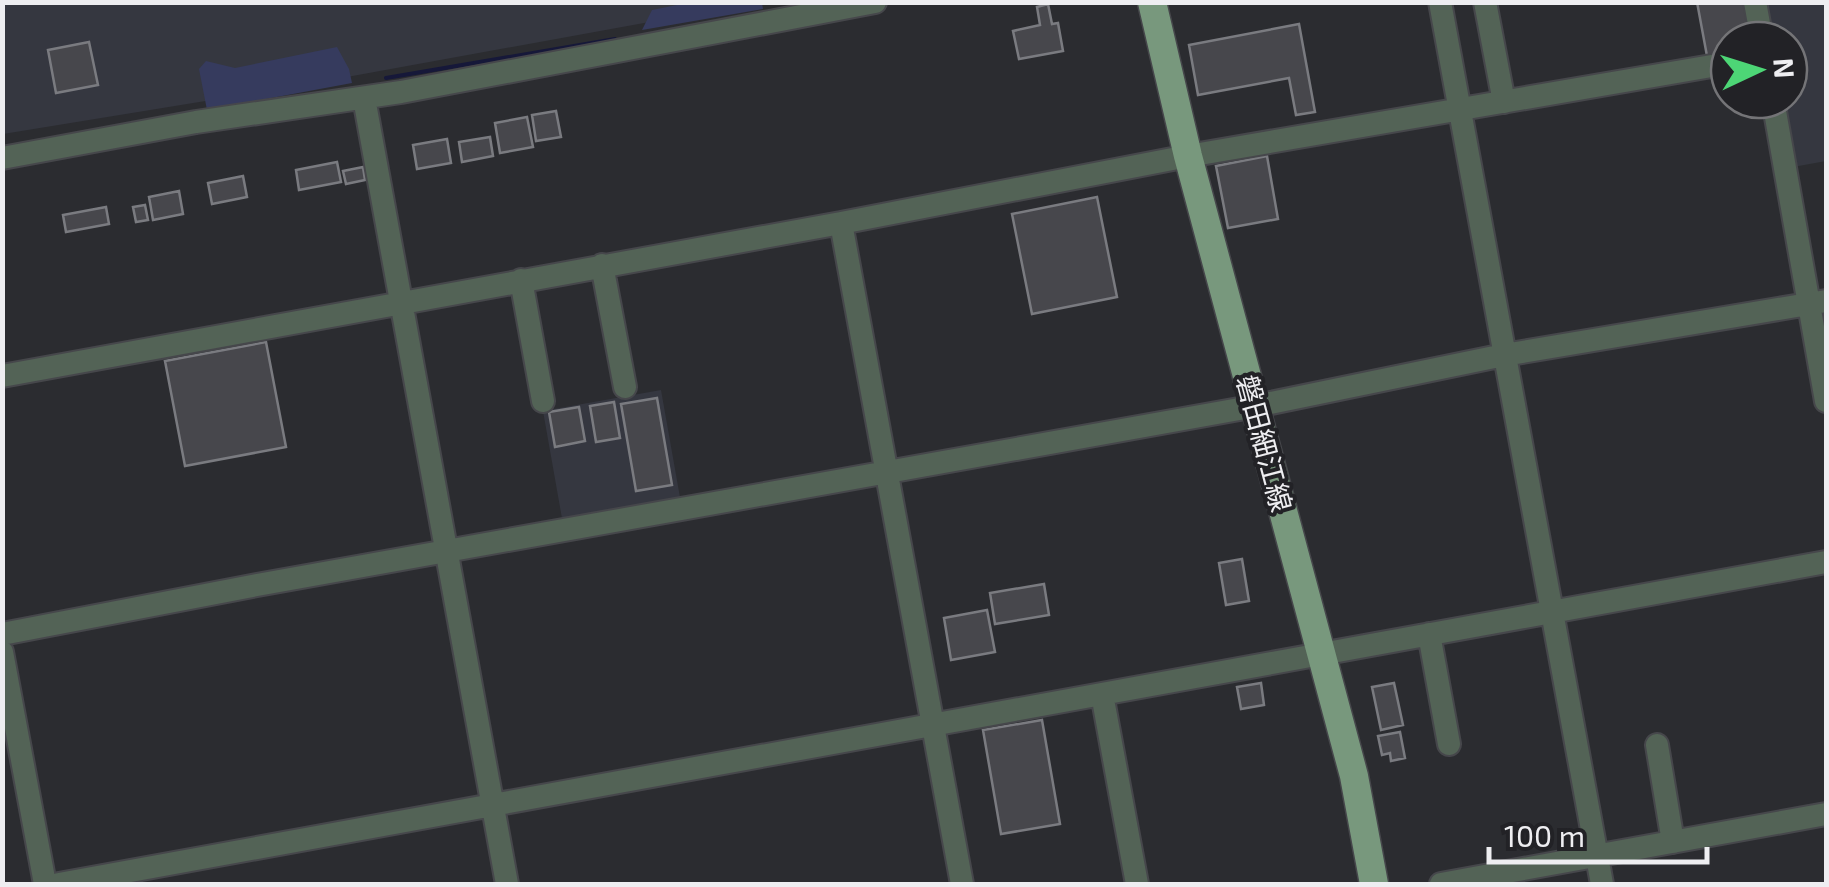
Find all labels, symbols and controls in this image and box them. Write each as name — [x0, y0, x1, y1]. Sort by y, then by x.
north arrow — [1709, 20, 1809, 120]
text: N — [1767, 57, 1803, 79]
street label: 磐田細江線 — [1230, 371, 1300, 515]
scale bar — [1489, 802, 1706, 864]
text: 100 m — [1504, 817, 1585, 853]

